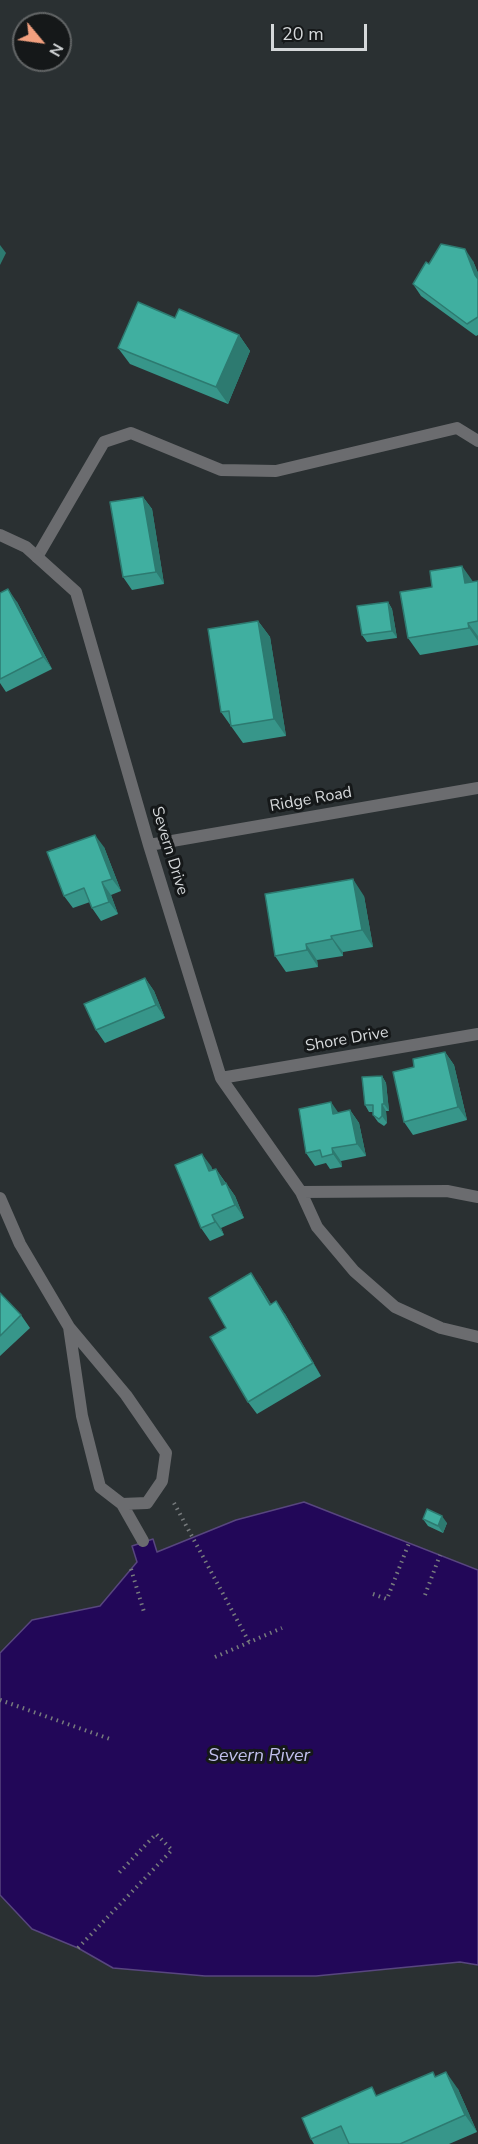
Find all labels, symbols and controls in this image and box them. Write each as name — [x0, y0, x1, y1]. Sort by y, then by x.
north arrow — [12, 12, 72, 72]
scale bar — [274, 12, 370, 50]
text: 20 m — [282, 22, 324, 46]
text: N — [43, 39, 69, 60]
street label: Ridge Road — [268, 783, 354, 817]
street label: Severn Drive — [146, 804, 192, 898]
street label: Shore Drive — [304, 1023, 390, 1057]
water label: Severn River — [208, 1746, 310, 1768]

